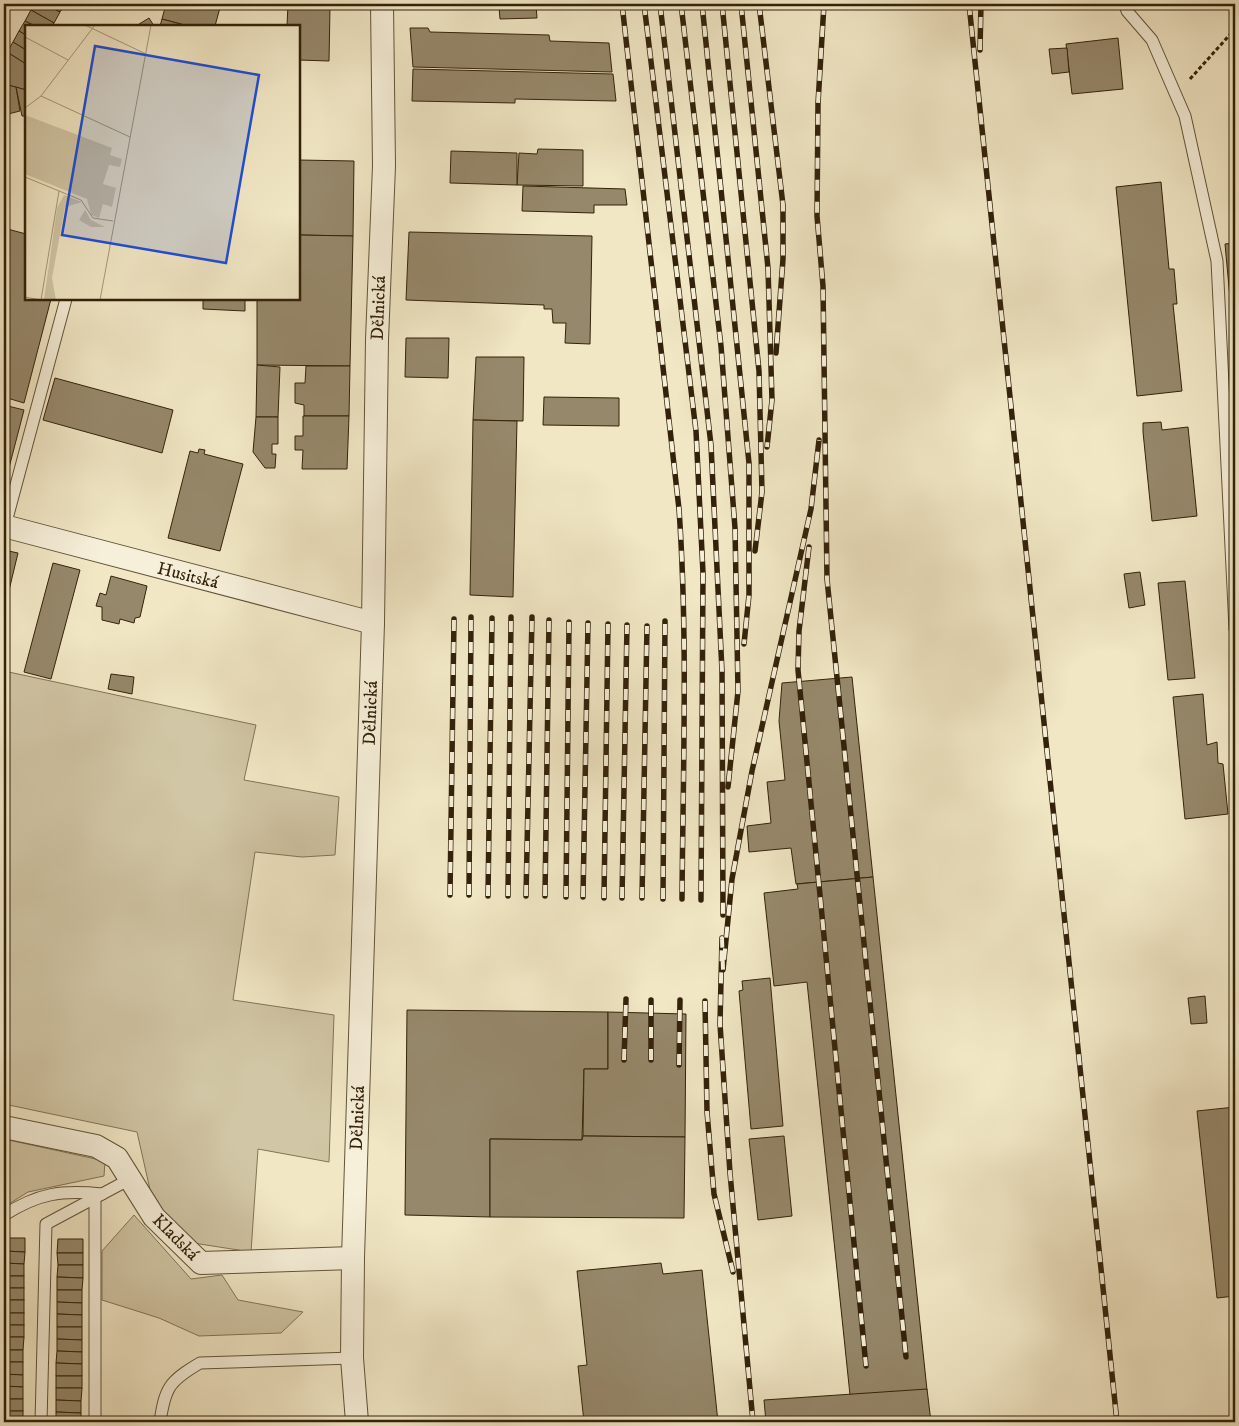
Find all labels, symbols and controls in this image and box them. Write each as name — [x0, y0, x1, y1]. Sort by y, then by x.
inset map — [25, 25, 300, 300]
street label: Dělnická — [367, 275, 391, 341]
street label: Husitská — [155, 558, 221, 594]
street label: Dělnická — [359, 680, 383, 746]
street label: Dělnická — [346, 1085, 370, 1151]
street label: Kladská — [147, 1210, 204, 1266]

